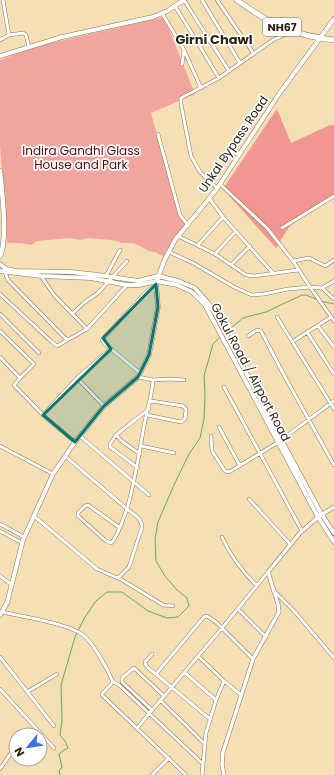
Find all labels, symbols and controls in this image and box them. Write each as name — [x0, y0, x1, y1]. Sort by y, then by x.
road number: NH67 — [263, 18, 301, 36]
district label: Girni Chawl — [175, 30, 253, 49]
street label: Unkal Bypass Road — [194, 92, 272, 196]
park label: Indira Gandhi Glass House and Park — [22, 142, 140, 173]
street label: Gokul Road / Airport Road — [207, 300, 295, 444]
north arrow — [8, 727, 48, 767]
text: N — [10, 744, 28, 760]

